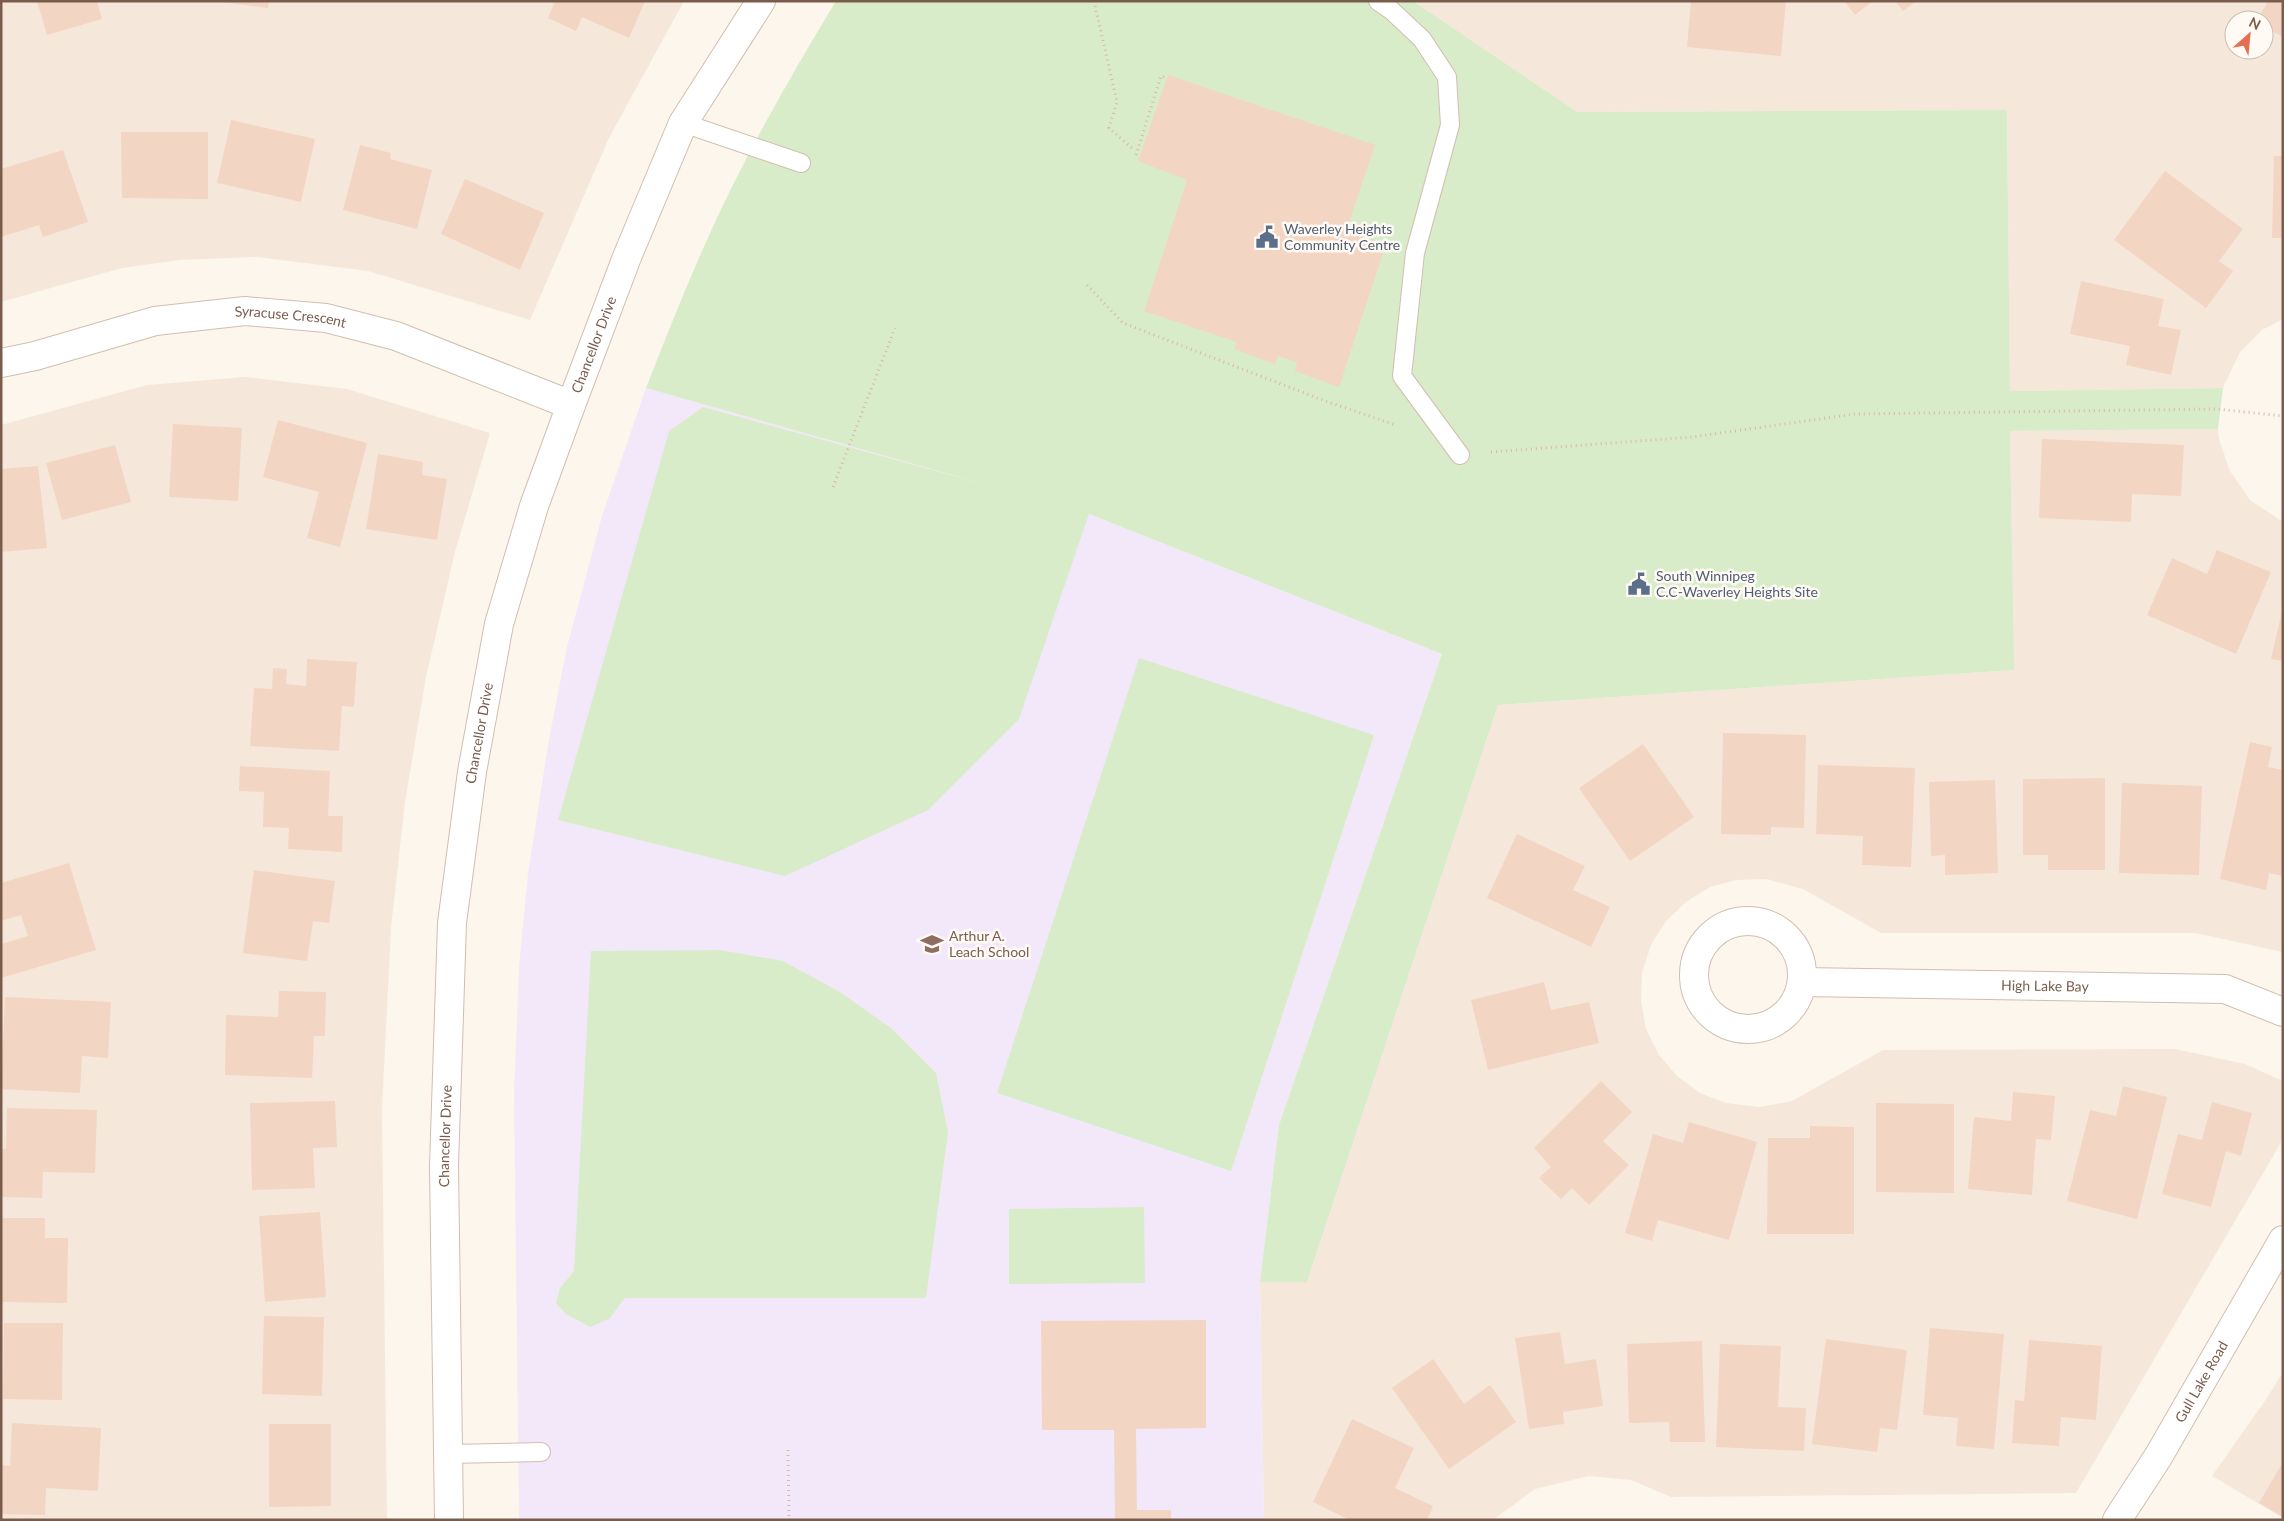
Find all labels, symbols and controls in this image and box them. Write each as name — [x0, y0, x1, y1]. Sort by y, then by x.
north arrow — [2224, 10, 2274, 60]
text: N — [2246, 13, 2264, 33]
place label: Waverley Heights Community Centre — [1284, 220, 1400, 253]
public building icon: Waverley Heights Community Centre — [1254, 224, 1280, 250]
street label: Chancellor Drive — [567, 294, 619, 395]
street label: Syracuse Crescent — [234, 302, 348, 331]
place label: South Winnipeg C.C-Waverley Heights Site — [1656, 567, 1818, 600]
public building icon: South Winnipeg C.C-Waverley Heights Site — [1626, 571, 1652, 597]
street label: Chancellor Drive — [462, 681, 496, 785]
place label: Arthur A. Leach School — [949, 927, 1029, 960]
school or university icon: Arthur A. Leach School — [919, 931, 945, 957]
street label: High Lake Bay — [2001, 976, 2090, 995]
street label: Chancellor Drive — [435, 1085, 455, 1187]
street label: Gull Lake Road — [2171, 1338, 2231, 1425]

